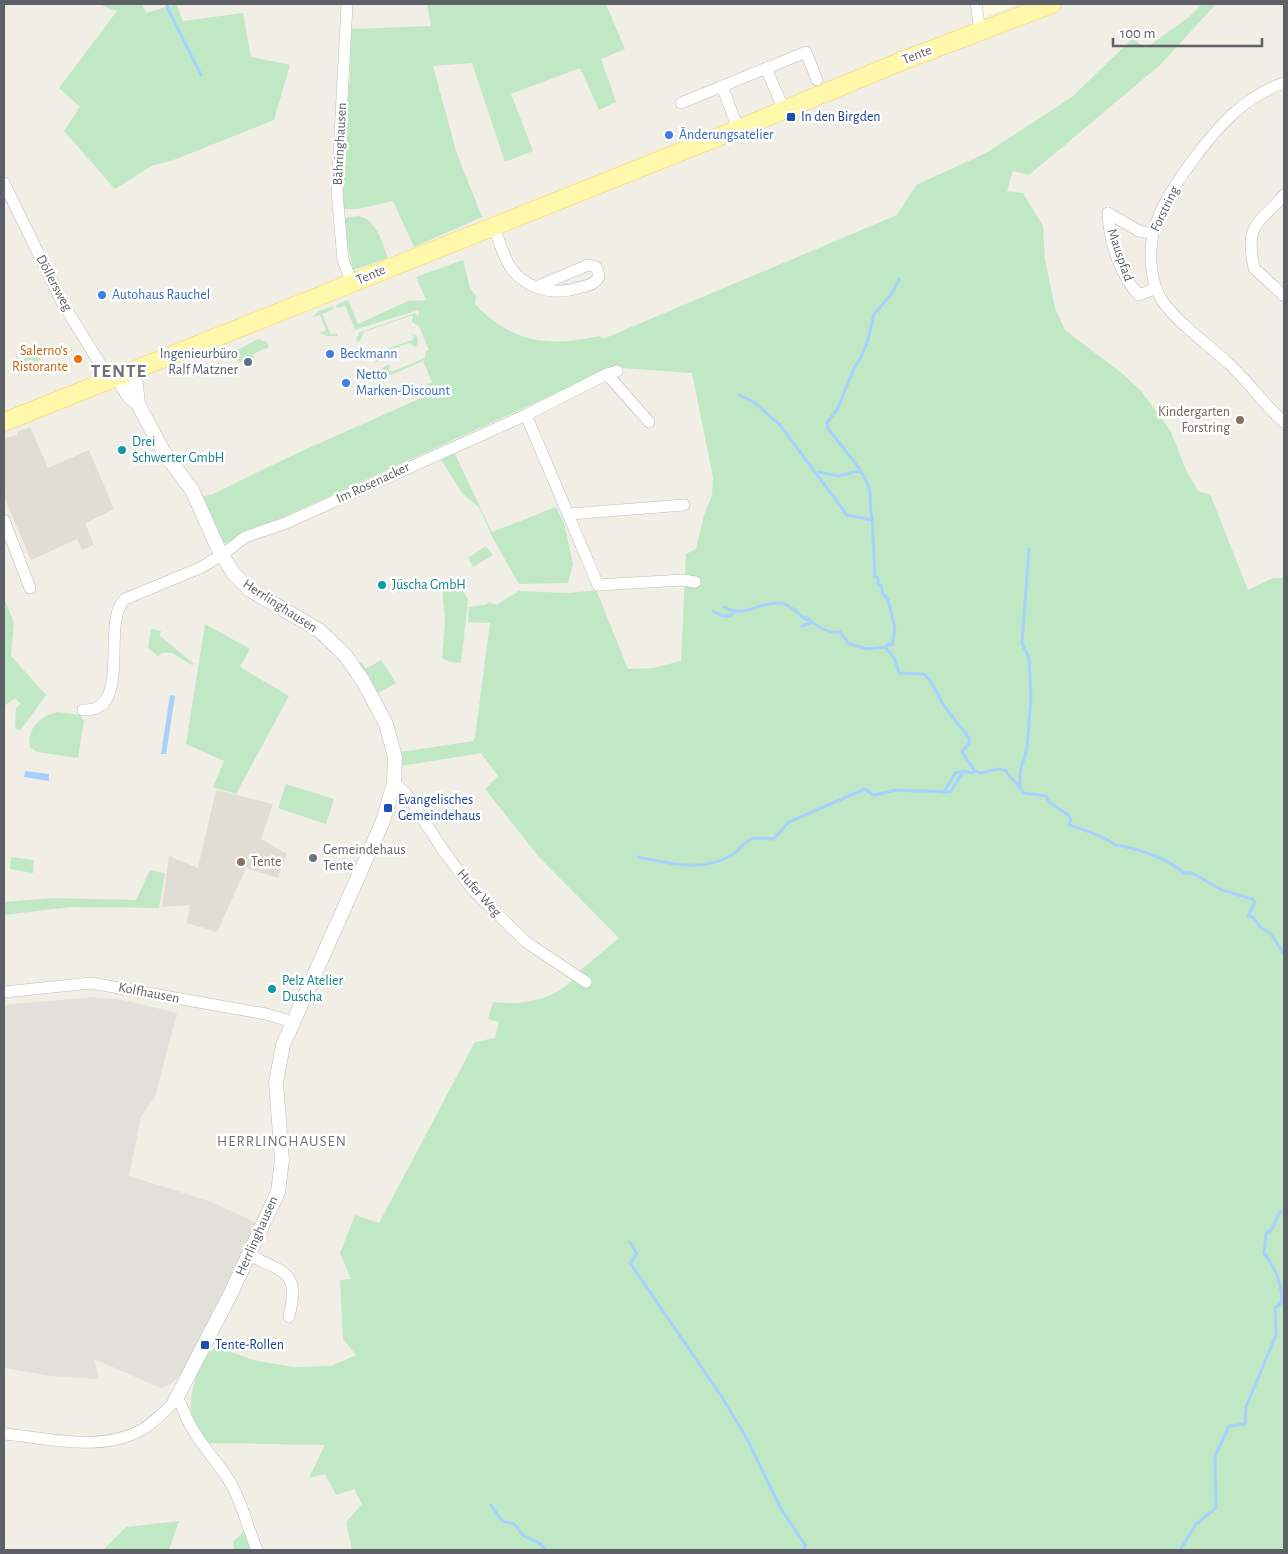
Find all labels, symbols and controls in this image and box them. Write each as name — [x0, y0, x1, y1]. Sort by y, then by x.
scale bar — [1113, 15, 1262, 47]
text: 100 m — [1120, 26, 1155, 41]
street label: Tente — [900, 43, 934, 67]
street label: Bähringhausen — [331, 102, 349, 186]
place label: In den Birgden — [801, 110, 881, 124]
marker: In den Birgden — [785, 111, 797, 123]
place label: Änderungsatelier — [679, 126, 774, 142]
marker: Änderungsatelier — [663, 129, 675, 141]
street label: Forstring — [1148, 184, 1182, 234]
street label: Mauspfad — [1105, 227, 1135, 283]
street label: Döllersweg — [33, 253, 75, 314]
street label: Tente — [354, 263, 388, 287]
place label: Autohaus Rauchel — [112, 288, 210, 302]
marker: Autohaus Rauchel — [96, 289, 108, 301]
place label: Salerno's Ristorante — [12, 344, 68, 374]
place label: Ingenieurbüro Ralf Matzner — [160, 347, 238, 377]
place label: Beckmann — [340, 347, 397, 361]
marker: Beckmann — [324, 348, 336, 360]
marker: Salerno's Ristorante — [72, 353, 84, 365]
marker: Ingenieurbüro Ralf Matzner — [242, 356, 254, 368]
district label: TENTE — [91, 362, 147, 381]
place label: Netto Marken-Discount — [356, 368, 451, 398]
marker: Netto Marken-Discount — [340, 377, 352, 389]
place label: Kindergarten Forstring — [1158, 405, 1230, 435]
marker: Kindergarten Forstring — [1234, 414, 1246, 426]
place label: Drei Schwerter GmbH — [132, 435, 224, 465]
marker: Drei Schwerter GmbH — [116, 444, 128, 456]
street label: Im Rosenacker — [334, 460, 412, 506]
street label: Herrlinghausen — [240, 577, 320, 635]
place label: Jüscha GmbH — [392, 578, 466, 592]
marker: Jüscha GmbH — [376, 579, 388, 591]
place label: Evangelisches Gemeindehaus — [398, 793, 481, 823]
marker: Evangelisches Gemeindehaus — [382, 802, 394, 814]
place label: Gemeindehaus Tente — [323, 843, 406, 873]
marker: Gemeindehaus Tente — [307, 852, 319, 864]
place label: Tente — [251, 855, 281, 869]
marker: Tente — [235, 856, 247, 868]
street label: Hufer Weg — [454, 866, 504, 920]
place label: Pelz Atelier Duscha — [282, 974, 344, 1004]
street label: Kolfhausen — [117, 980, 181, 1006]
marker: Pelz Atelier Duscha — [266, 983, 278, 995]
district label: HERRLINGHAUSEN — [217, 1134, 347, 1149]
street label: Herrlinghausen — [233, 1194, 281, 1278]
place label: Tente-Rollen — [215, 1338, 284, 1352]
marker: Tente-Rollen — [199, 1339, 211, 1351]

